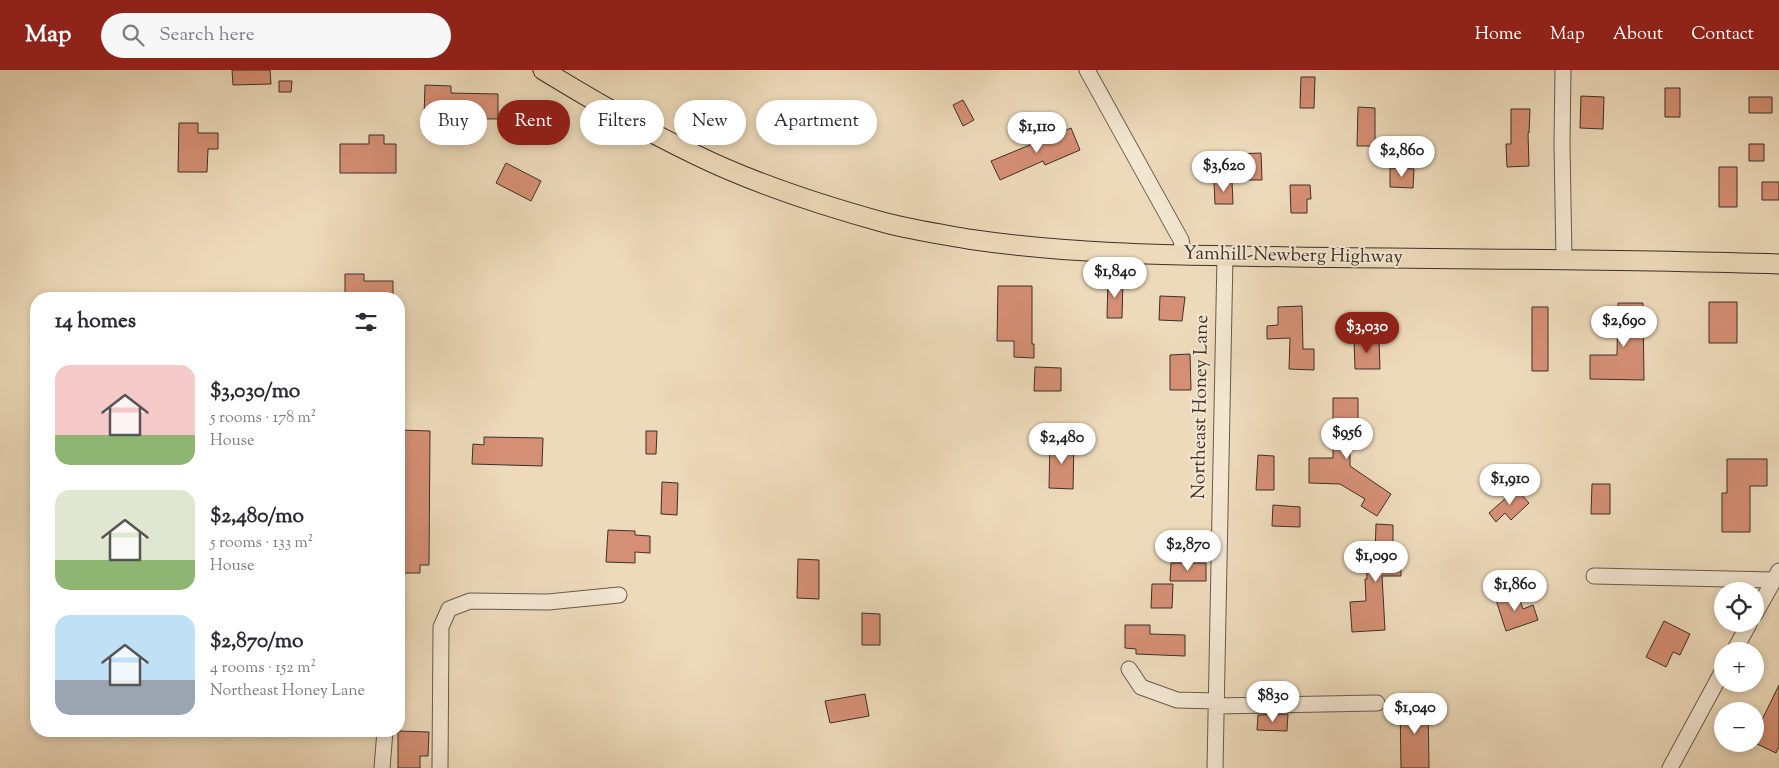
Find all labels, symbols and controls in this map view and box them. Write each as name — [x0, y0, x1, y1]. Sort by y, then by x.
search box — [101, 13, 451, 58]
text: Map — [25, 18, 71, 52]
icon: search — [119, 21, 147, 49]
text: Search here — [159, 22, 255, 49]
text: Home — [1475, 22, 1522, 48]
text: Map — [1550, 22, 1585, 48]
text: About — [1613, 22, 1663, 48]
text: Contact — [1691, 22, 1754, 48]
chip: Buy — [420, 100, 487, 145]
chip: Rent — [497, 100, 570, 145]
chip: Filters — [580, 100, 664, 145]
chip: New — [674, 100, 746, 145]
chip: Apartment — [756, 100, 877, 145]
pin: $1,110 — [996, 112, 1078, 154]
text: $1,110 — [1018, 116, 1056, 139]
pin: $2,860 — [1361, 136, 1443, 178]
text: $2,860 — [1380, 140, 1424, 163]
pin: $3,620 — [1183, 150, 1265, 193]
text: $3,620 — [1203, 155, 1245, 178]
street label: Yamhill-Newberg Highway — [1183, 241, 1404, 271]
pin: $1,840 — [1074, 256, 1156, 299]
text: $1,840 — [1094, 261, 1136, 284]
pin: $2,690 — [1583, 306, 1665, 348]
text: 14 homes — [55, 307, 136, 337]
icon: filters — [352, 308, 380, 336]
text: $2,690 — [1602, 310, 1646, 333]
pin: $3,030 — [1326, 312, 1408, 354]
street label: Northeast Honey Lane — [1186, 315, 1216, 499]
text: $3,030 — [1346, 316, 1388, 339]
text: $3,030/mo — [210, 377, 300, 407]
icon: home — [95, 385, 155, 445]
text: 5 rooms · 178 m² — [210, 407, 316, 430]
pin: $956 — [1317, 418, 1377, 460]
pin: $2,480 — [1021, 422, 1103, 465]
text: $956 — [1332, 422, 1362, 445]
text: $2,480 — [1040, 427, 1084, 450]
text: House — [210, 430, 254, 453]
pin: $1,910 — [1469, 464, 1551, 506]
text: $1,910 — [1490, 468, 1530, 491]
text: $2,480/mo — [210, 502, 304, 532]
icon: home — [95, 510, 155, 570]
pin: $2,870 — [1147, 530, 1229, 572]
text: 5 rooms · 133 m² — [210, 532, 313, 555]
text: $2,870 — [1166, 534, 1210, 557]
pin: $1,090 — [1335, 540, 1417, 583]
text: $1,090 — [1355, 545, 1397, 568]
text: House — [210, 555, 254, 578]
pin: $1,860 — [1474, 570, 1556, 612]
text: $1,860 — [1494, 574, 1536, 597]
map controls — [1714, 582, 1764, 752]
button: locate — [1714, 582, 1764, 632]
text: $2,870/mo — [210, 627, 304, 657]
icon: home — [95, 635, 155, 695]
button: + — [1714, 642, 1764, 692]
text: 4 rooms · 152 m² — [210, 657, 316, 680]
text: Northeast Honey Lane — [210, 680, 365, 703]
pin: $830 — [1243, 680, 1303, 723]
text: $830 — [1257, 685, 1289, 708]
pin: $1,040 — [1374, 692, 1456, 735]
text: $1,040 — [1394, 697, 1436, 720]
button: − — [1714, 702, 1764, 752]

